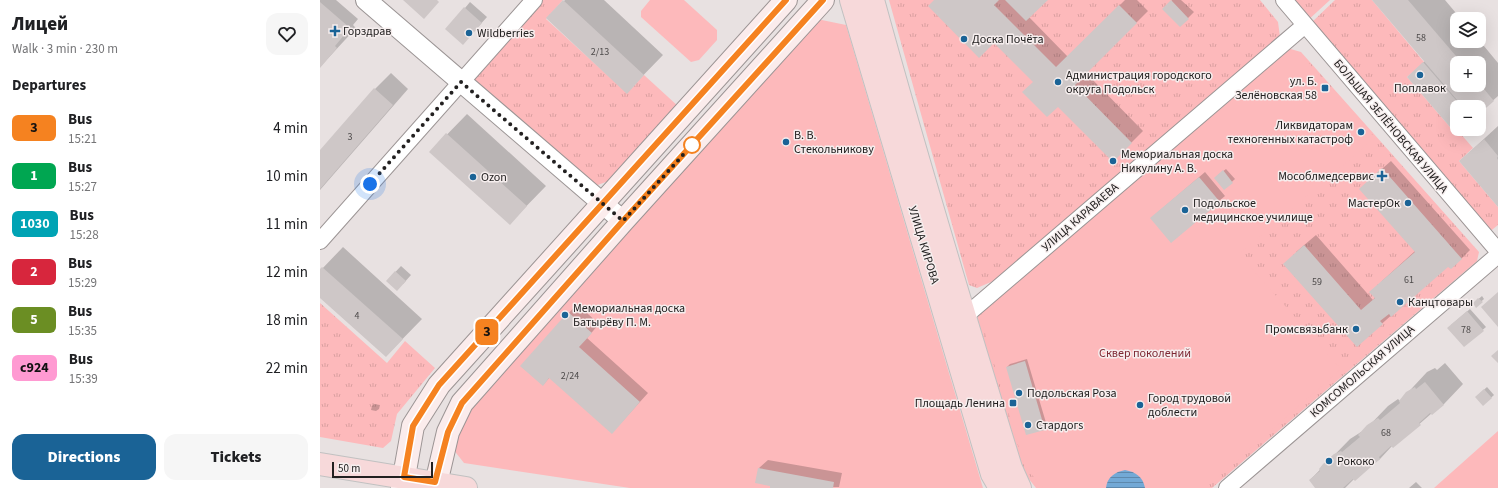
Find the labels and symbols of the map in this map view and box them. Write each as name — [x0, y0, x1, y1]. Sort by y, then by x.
place label: Горздрав — [343, 23, 391, 40]
place label: Wildberries — [477, 25, 534, 42]
marker: Горздрав — [330, 26, 340, 36]
marker: Wildberries — [464, 28, 474, 38]
place label: Доска Почёта — [972, 31, 1044, 48]
house number: 58 — [1416, 31, 1426, 45]
marker: Доска Почёта — [959, 34, 969, 44]
house number: 2/13 — [591, 45, 609, 59]
street label: БОЛЬШАЯ ЗЕЛЁНОВСКАЯ УЛИЦА — [1329, 56, 1452, 197]
place label: Администрация городского округа Подольск — [1066, 67, 1212, 98]
marker: Поплавок — [1415, 70, 1425, 80]
place label: ул. Б. Зелёновская 58 — [1235, 73, 1317, 104]
marker: Администрация городского округа Подольск — [1053, 77, 1063, 87]
place label: Поплавок — [1394, 80, 1446, 97]
marker: ул. Б. Зелёновская 58 — [1320, 83, 1330, 93]
place label: Ликвидаторам техногенных катастроф — [1228, 117, 1353, 148]
place label: В. В. Стекольникову — [794, 127, 874, 158]
marker: Ликвидаторам техногенных катастроф — [1356, 127, 1366, 137]
house number: 3 — [348, 130, 353, 144]
unlabelled marker — [683, 136, 701, 154]
marker: В. В. Стекольникову — [781, 137, 791, 147]
place label: Мемориальная доска Никулину А. В. — [1121, 146, 1233, 177]
marker: Мемориальная доска Никулину А. В. — [1108, 156, 1118, 166]
place label: Мособлмедсервис — [1278, 168, 1375, 185]
place label: Ozon — [481, 169, 507, 186]
marker: Мособлмедсервис — [1377, 171, 1387, 181]
marker: Ozon — [468, 172, 478, 182]
your location — [360, 174, 380, 194]
street label: УЛИЦА КАРАВАЕВА — [1038, 179, 1123, 256]
place label: Подольское медицинское училище — [1193, 195, 1313, 226]
place label: МастерОк — [1348, 195, 1400, 212]
marker: МастерОк — [1403, 198, 1413, 208]
street label: УЛИЦА КИРОВА — [904, 204, 944, 287]
marker: Подольское медицинское училище — [1180, 205, 1190, 215]
house number: 61 — [1404, 273, 1414, 287]
house number: 59 — [1312, 275, 1322, 289]
place label: Канцтовары — [1408, 294, 1473, 311]
marker: Канцтовары — [1395, 297, 1405, 307]
place label: Мемориальная доска Батырёву П. М. — [573, 300, 685, 331]
house number: 4 — [355, 309, 360, 323]
marker: Мемориальная доска Батырёву П. М. — [560, 310, 570, 320]
line badge: 3 — [474, 319, 500, 345]
place label: Промсвязьбанк — [1265, 321, 1348, 338]
street label: КОМСОМОЛЬСКАЯ УЛИЦА — [1306, 321, 1419, 422]
house number: 78 — [1461, 323, 1471, 337]
marker: Промсвязьбанк — [1351, 324, 1361, 334]
park label: Сквер поколений — [1099, 345, 1191, 362]
house number: 2/24 — [561, 369, 579, 383]
place label: Подольская Роза — [1027, 385, 1117, 402]
marker: Подольская Роза — [1014, 388, 1024, 398]
place label: Город трудовой доблести — [1148, 390, 1231, 421]
place label: Площадь Ленина — [915, 395, 1005, 412]
marker: Площадь Ленина — [1008, 398, 1018, 408]
marker: Город трудовой доблести — [1135, 400, 1145, 410]
place label: Стардогs — [1036, 417, 1083, 434]
marker: Стардогs — [1023, 420, 1033, 430]
house number: 68 — [1381, 426, 1391, 440]
place label: Рококо — [1337, 453, 1374, 470]
marker: Рококо — [1324, 456, 1334, 466]
scale bar — [332, 460, 433, 479]

